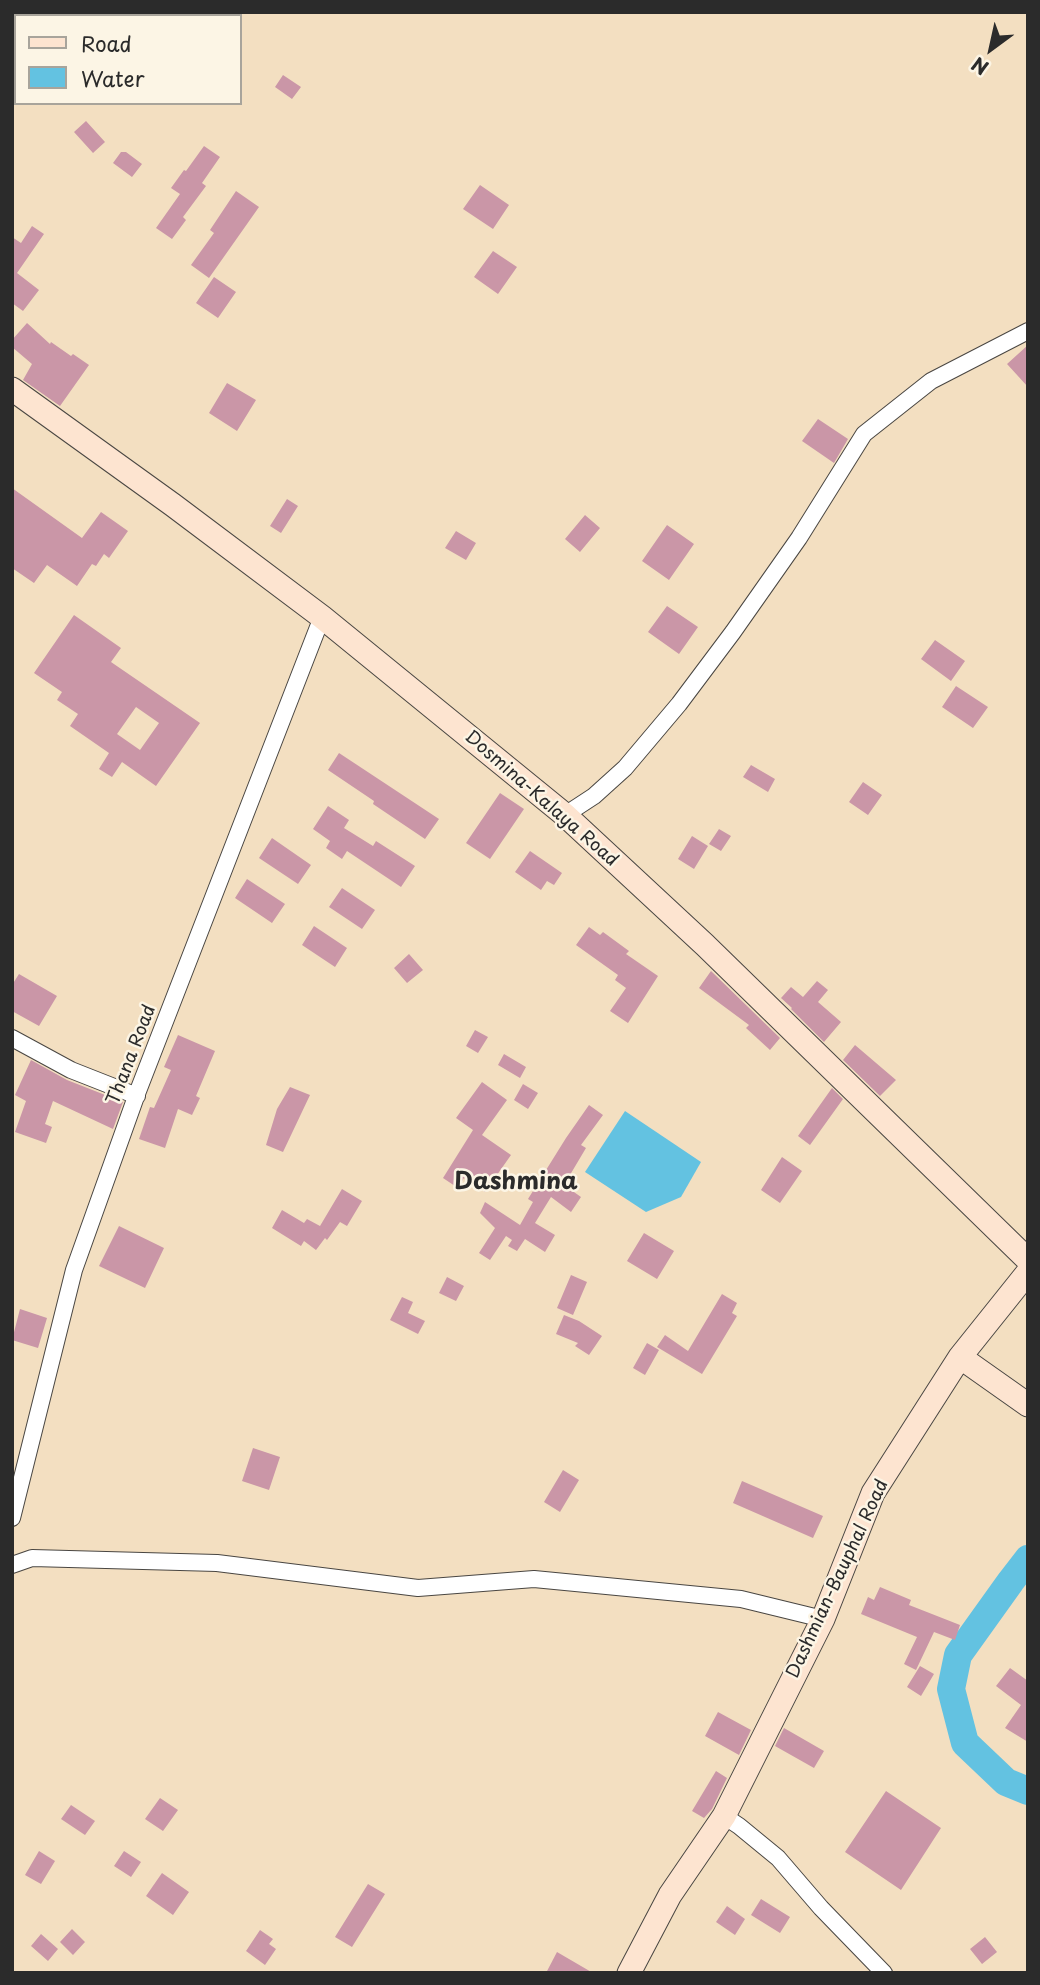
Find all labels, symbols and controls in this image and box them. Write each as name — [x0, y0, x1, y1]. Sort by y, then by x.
legend — [14, 14, 242, 105]
north arrow — [956, 14, 1026, 84]
text: Road — [81, 27, 132, 59]
text: N — [966, 51, 994, 82]
text: Water — [81, 62, 144, 94]
street label: Dosmina-Kalaya Road — [460, 726, 622, 872]
street label: Thana Road — [103, 1002, 161, 1108]
district label: Dashmina — [454, 1168, 578, 1196]
street label: Dashmian-Bauphal Road — [782, 1476, 894, 1682]

